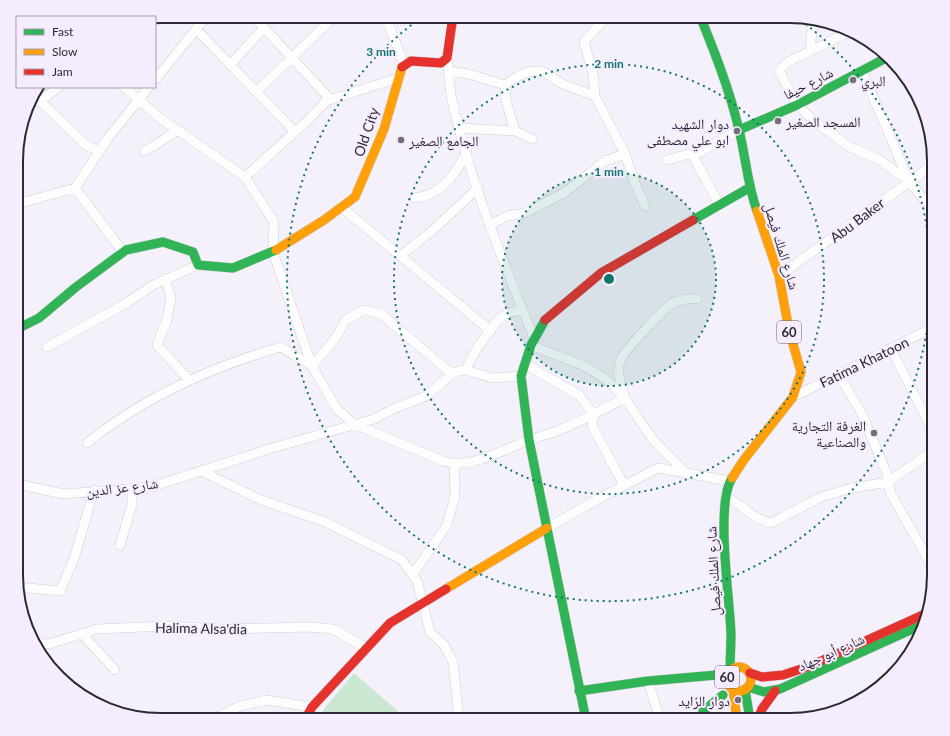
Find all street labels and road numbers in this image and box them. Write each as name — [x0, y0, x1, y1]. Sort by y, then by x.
street label: شارع حيفا — [780, 63, 836, 104]
street label: Old City — [350, 104, 383, 159]
street label: Abu Baker — [826, 194, 888, 246]
street label: شارع الملك فيصل — [759, 201, 803, 292]
road number: 60 — [777, 321, 801, 343]
street label: Fatima Khatoon — [817, 333, 911, 391]
street label: شارع عز الدين — [85, 474, 159, 502]
street label: شارع الملك فيصل — [702, 526, 726, 616]
street label: Halima Alsa'dia — [155, 619, 247, 637]
street label: شارع أبو جهاد — [795, 630, 868, 676]
road number: 60 — [715, 666, 739, 688]

